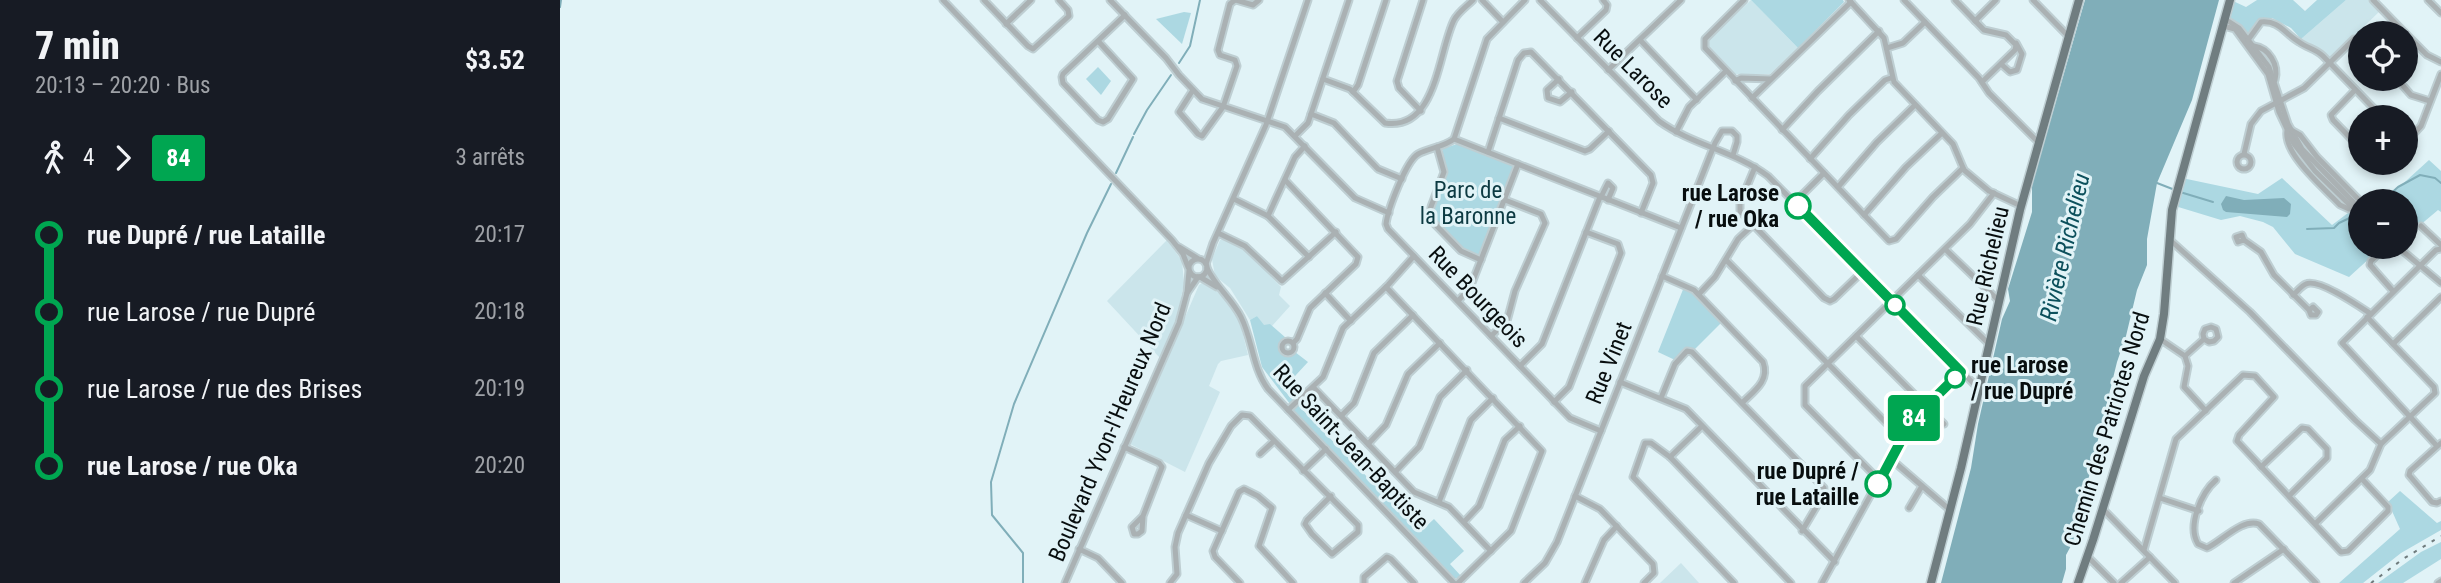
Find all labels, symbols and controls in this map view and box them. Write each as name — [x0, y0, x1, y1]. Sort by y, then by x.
map controls — [2348, 21, 2418, 259]
button: locate — [2348, 21, 2418, 91]
text: 7 min — [35, 24, 120, 68]
street label: Rue Larose — [1588, 24, 1678, 114]
text: $3.52 — [465, 45, 525, 75]
text: 20:13 – 20:20 · Bus — [35, 72, 211, 99]
button: + — [2348, 105, 2418, 175]
icon: walk — [35, 139, 73, 177]
icon: forward — [104, 139, 142, 177]
text: 4 — [83, 144, 94, 171]
text: 84 — [166, 144, 191, 172]
text: 3 arrêts — [455, 144, 525, 171]
water label: Rivière Richelieu — [2034, 170, 2096, 324]
park label: Parc de la Baronne — [1420, 177, 1516, 230]
place label: rue Larose / rue Oka — [1682, 180, 1779, 233]
button: − — [2348, 189, 2418, 259]
marker: rue Larose / rue Oka — [1785, 193, 1811, 219]
street label: Rue Richelieu — [1961, 204, 2015, 328]
text: rue Dupré / rue Lataille — [87, 220, 325, 250]
text: 20:17 — [474, 221, 525, 248]
street label: Rue Bourgeois — [1423, 241, 1533, 353]
unlabelled marker — [1885, 295, 1905, 315]
text: rue Larose / rue Dupré — [87, 297, 316, 327]
text: 20:18 — [474, 298, 525, 325]
street label: Boulevard Yvon-l'Heureux Nord — [1043, 298, 1177, 566]
street label: Chemin des Patriotes Nord — [2058, 309, 2156, 549]
street label: Rue Vinet — [1580, 318, 1638, 408]
place label: rue Larose / rue Dupré — [1970, 352, 2073, 405]
street label: Rue Saint-Jean-Baptiste — [1267, 359, 1435, 535]
marker: rue Larose / rue Dupré — [1945, 368, 1965, 388]
text: rue Larose / rue des Brises — [87, 374, 362, 404]
text: 20:19 — [474, 375, 525, 402]
line badge: 84 — [1882, 395, 1946, 441]
text: 84 — [1902, 404, 1926, 432]
text: rue Larose / rue Oka — [87, 451, 298, 481]
text: 20:20 — [474, 452, 525, 479]
place label: rue Dupré / rue Lataille — [1756, 458, 1859, 511]
marker: rue Dupré / rue Lataille — [1865, 471, 1891, 497]

